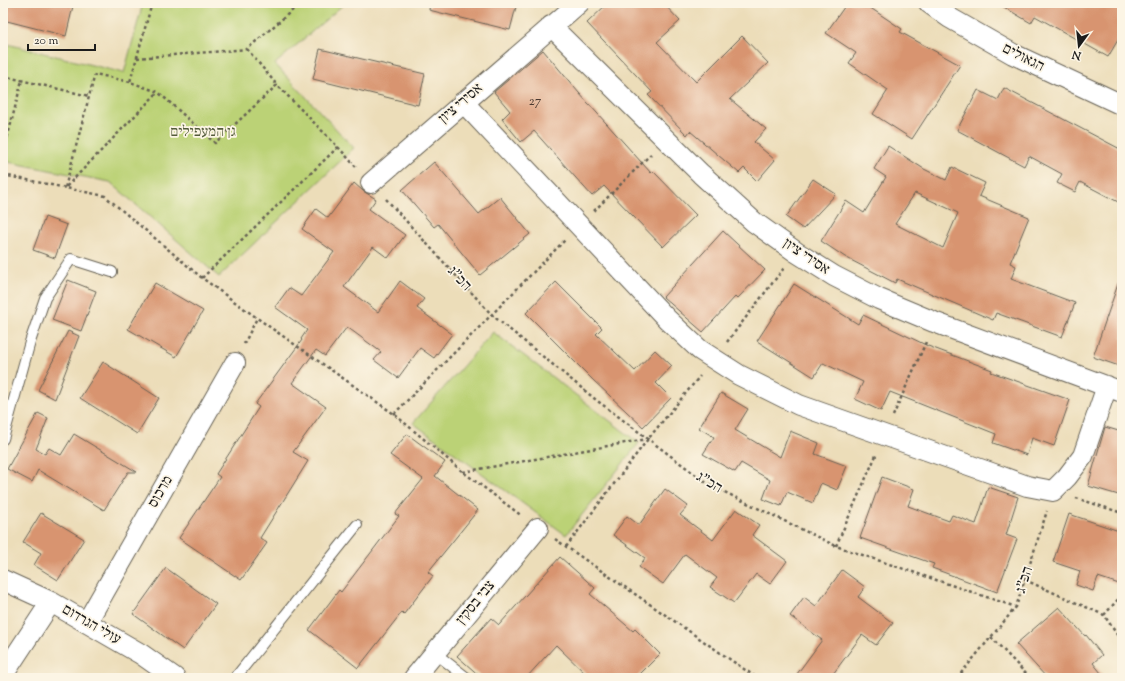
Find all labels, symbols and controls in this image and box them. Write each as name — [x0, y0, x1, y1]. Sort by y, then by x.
scale bar — [28, 26, 95, 52]
north arrow — [1059, 26, 1099, 66]
text: 20 m — [34, 32, 59, 50]
street label: הגאולים — [998, 39, 1048, 77]
text: N — [1070, 46, 1084, 64]
street label: אסירי ציון — [434, 79, 488, 129]
house number: 27 — [529, 93, 542, 111]
park label: גן המעפילים — [170, 122, 236, 143]
street label: אסירי ציון — [778, 234, 834, 280]
street label: הכ"ג — [442, 262, 476, 296]
street label: הכ"ג — [692, 467, 726, 499]
street label: מרכוס — [143, 472, 179, 512]
street label: הכ"ג — [1011, 564, 1039, 596]
street label: צבי בסקין — [452, 576, 500, 630]
street label: עולי הגרדום — [58, 600, 124, 650]

